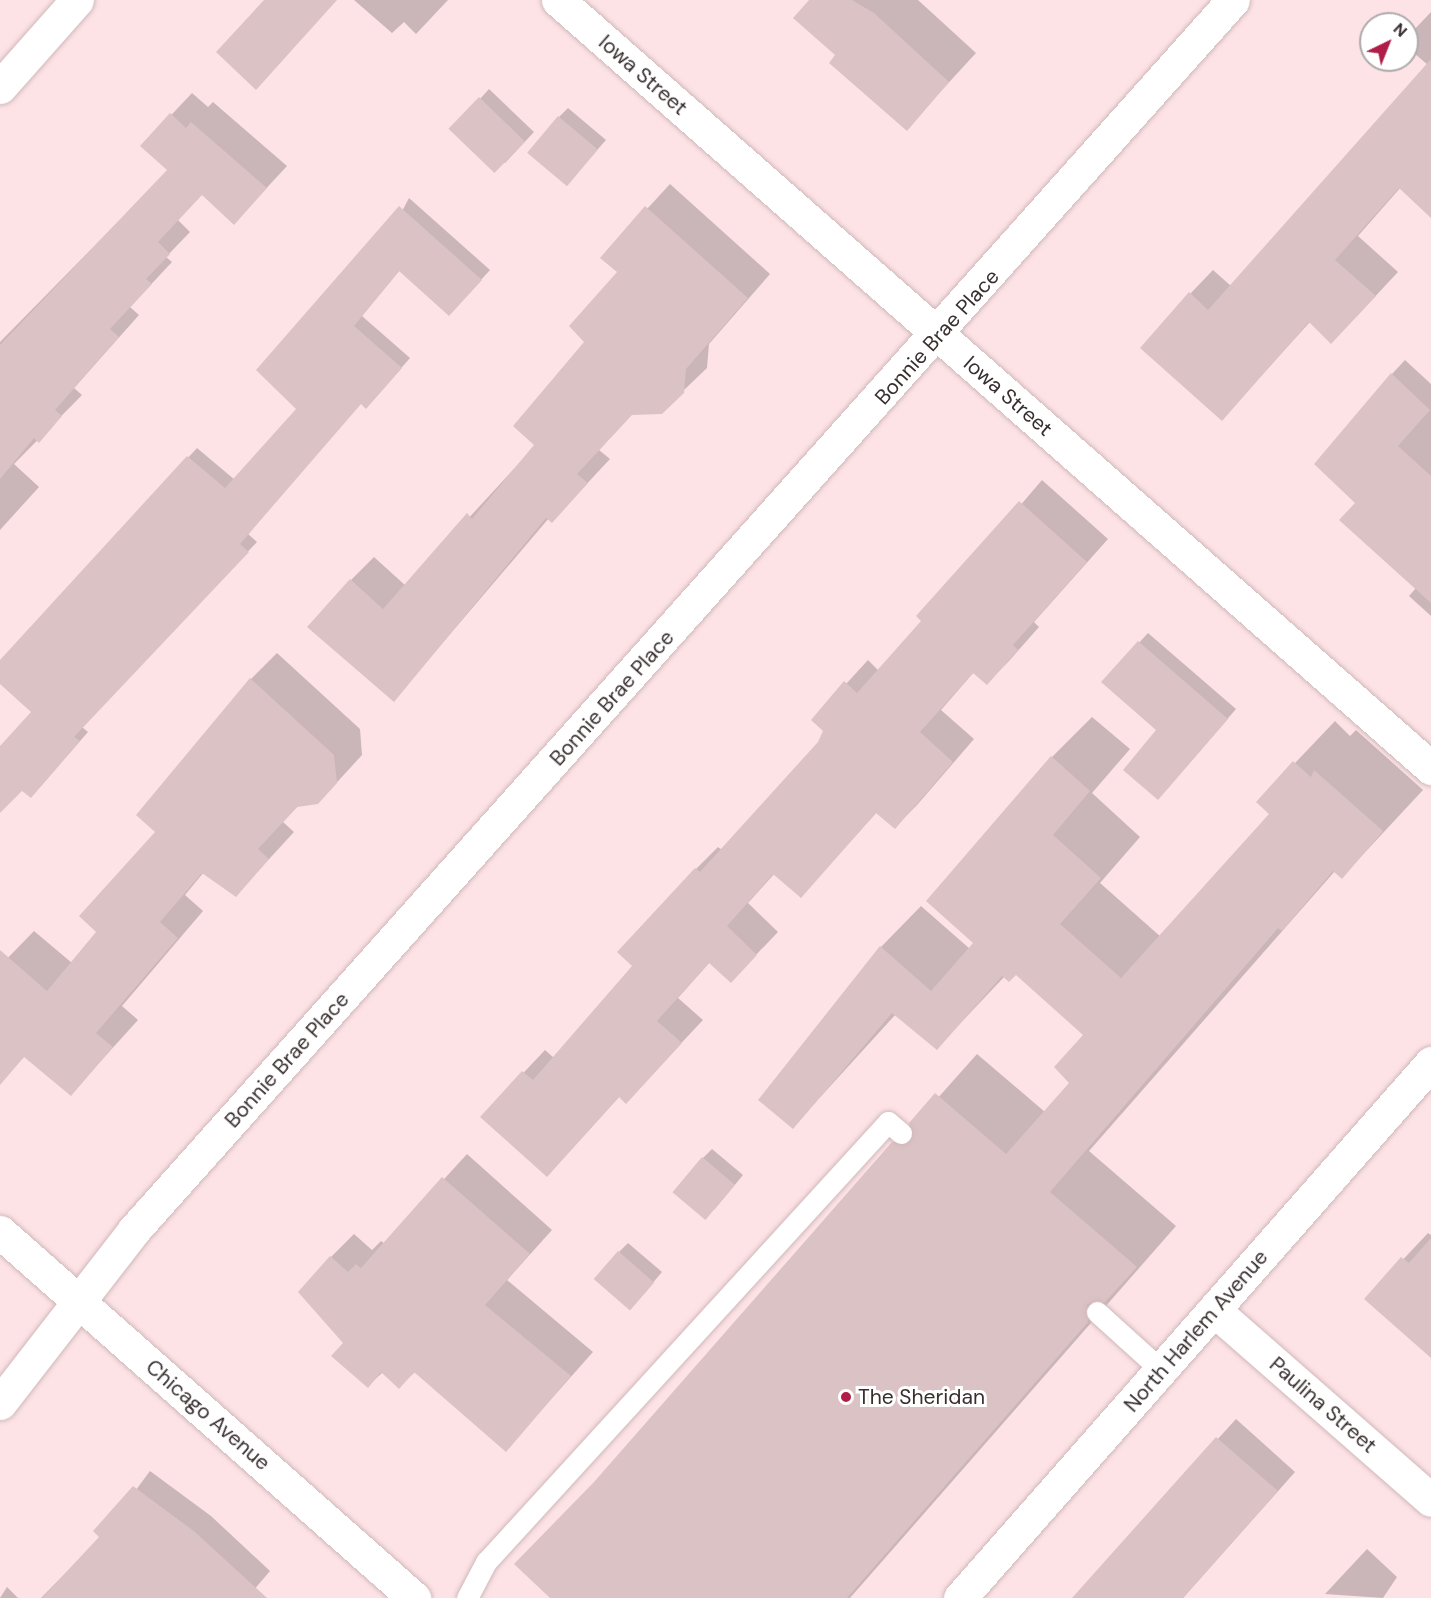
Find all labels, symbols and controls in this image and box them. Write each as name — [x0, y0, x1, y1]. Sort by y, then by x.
north arrow — [1359, 12, 1419, 72]
text: N — [1389, 18, 1412, 42]
street label: Iowa Street — [594, 30, 692, 120]
street label: Bonnie Brae Place — [870, 264, 1004, 410]
street label: Iowa Street — [959, 351, 1057, 441]
street label: Bonnie Brae Place — [545, 625, 679, 771]
street label: Bonnie Brae Place — [220, 987, 354, 1133]
street label: North Harlem Avenue — [1119, 1245, 1273, 1417]
street label: Paulina Street — [1264, 1352, 1382, 1458]
street label: Chicago Avenue — [141, 1354, 275, 1476]
place label: The Sheridan — [858, 1384, 985, 1410]
marker: The Sheridan — [839, 1390, 853, 1404]

